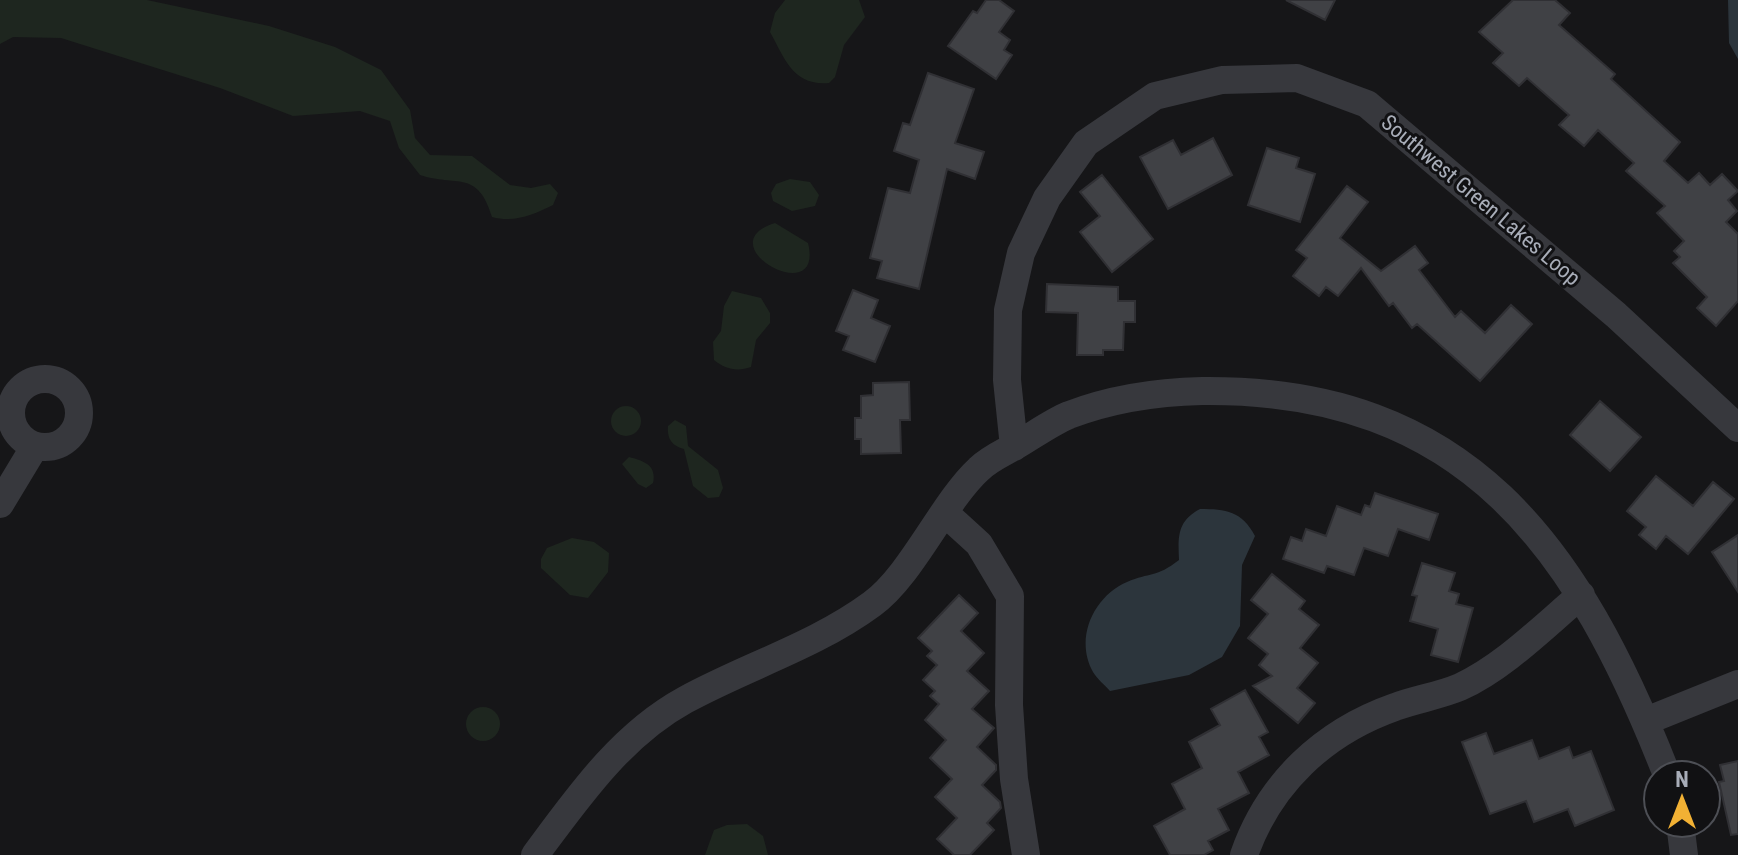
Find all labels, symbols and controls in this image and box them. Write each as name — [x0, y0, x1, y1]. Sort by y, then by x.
street label: Southwest Green Lakes Loop — [1377, 110, 1585, 290]
north arrow — [1642, 759, 1722, 839]
text: N — [1675, 767, 1689, 792]

